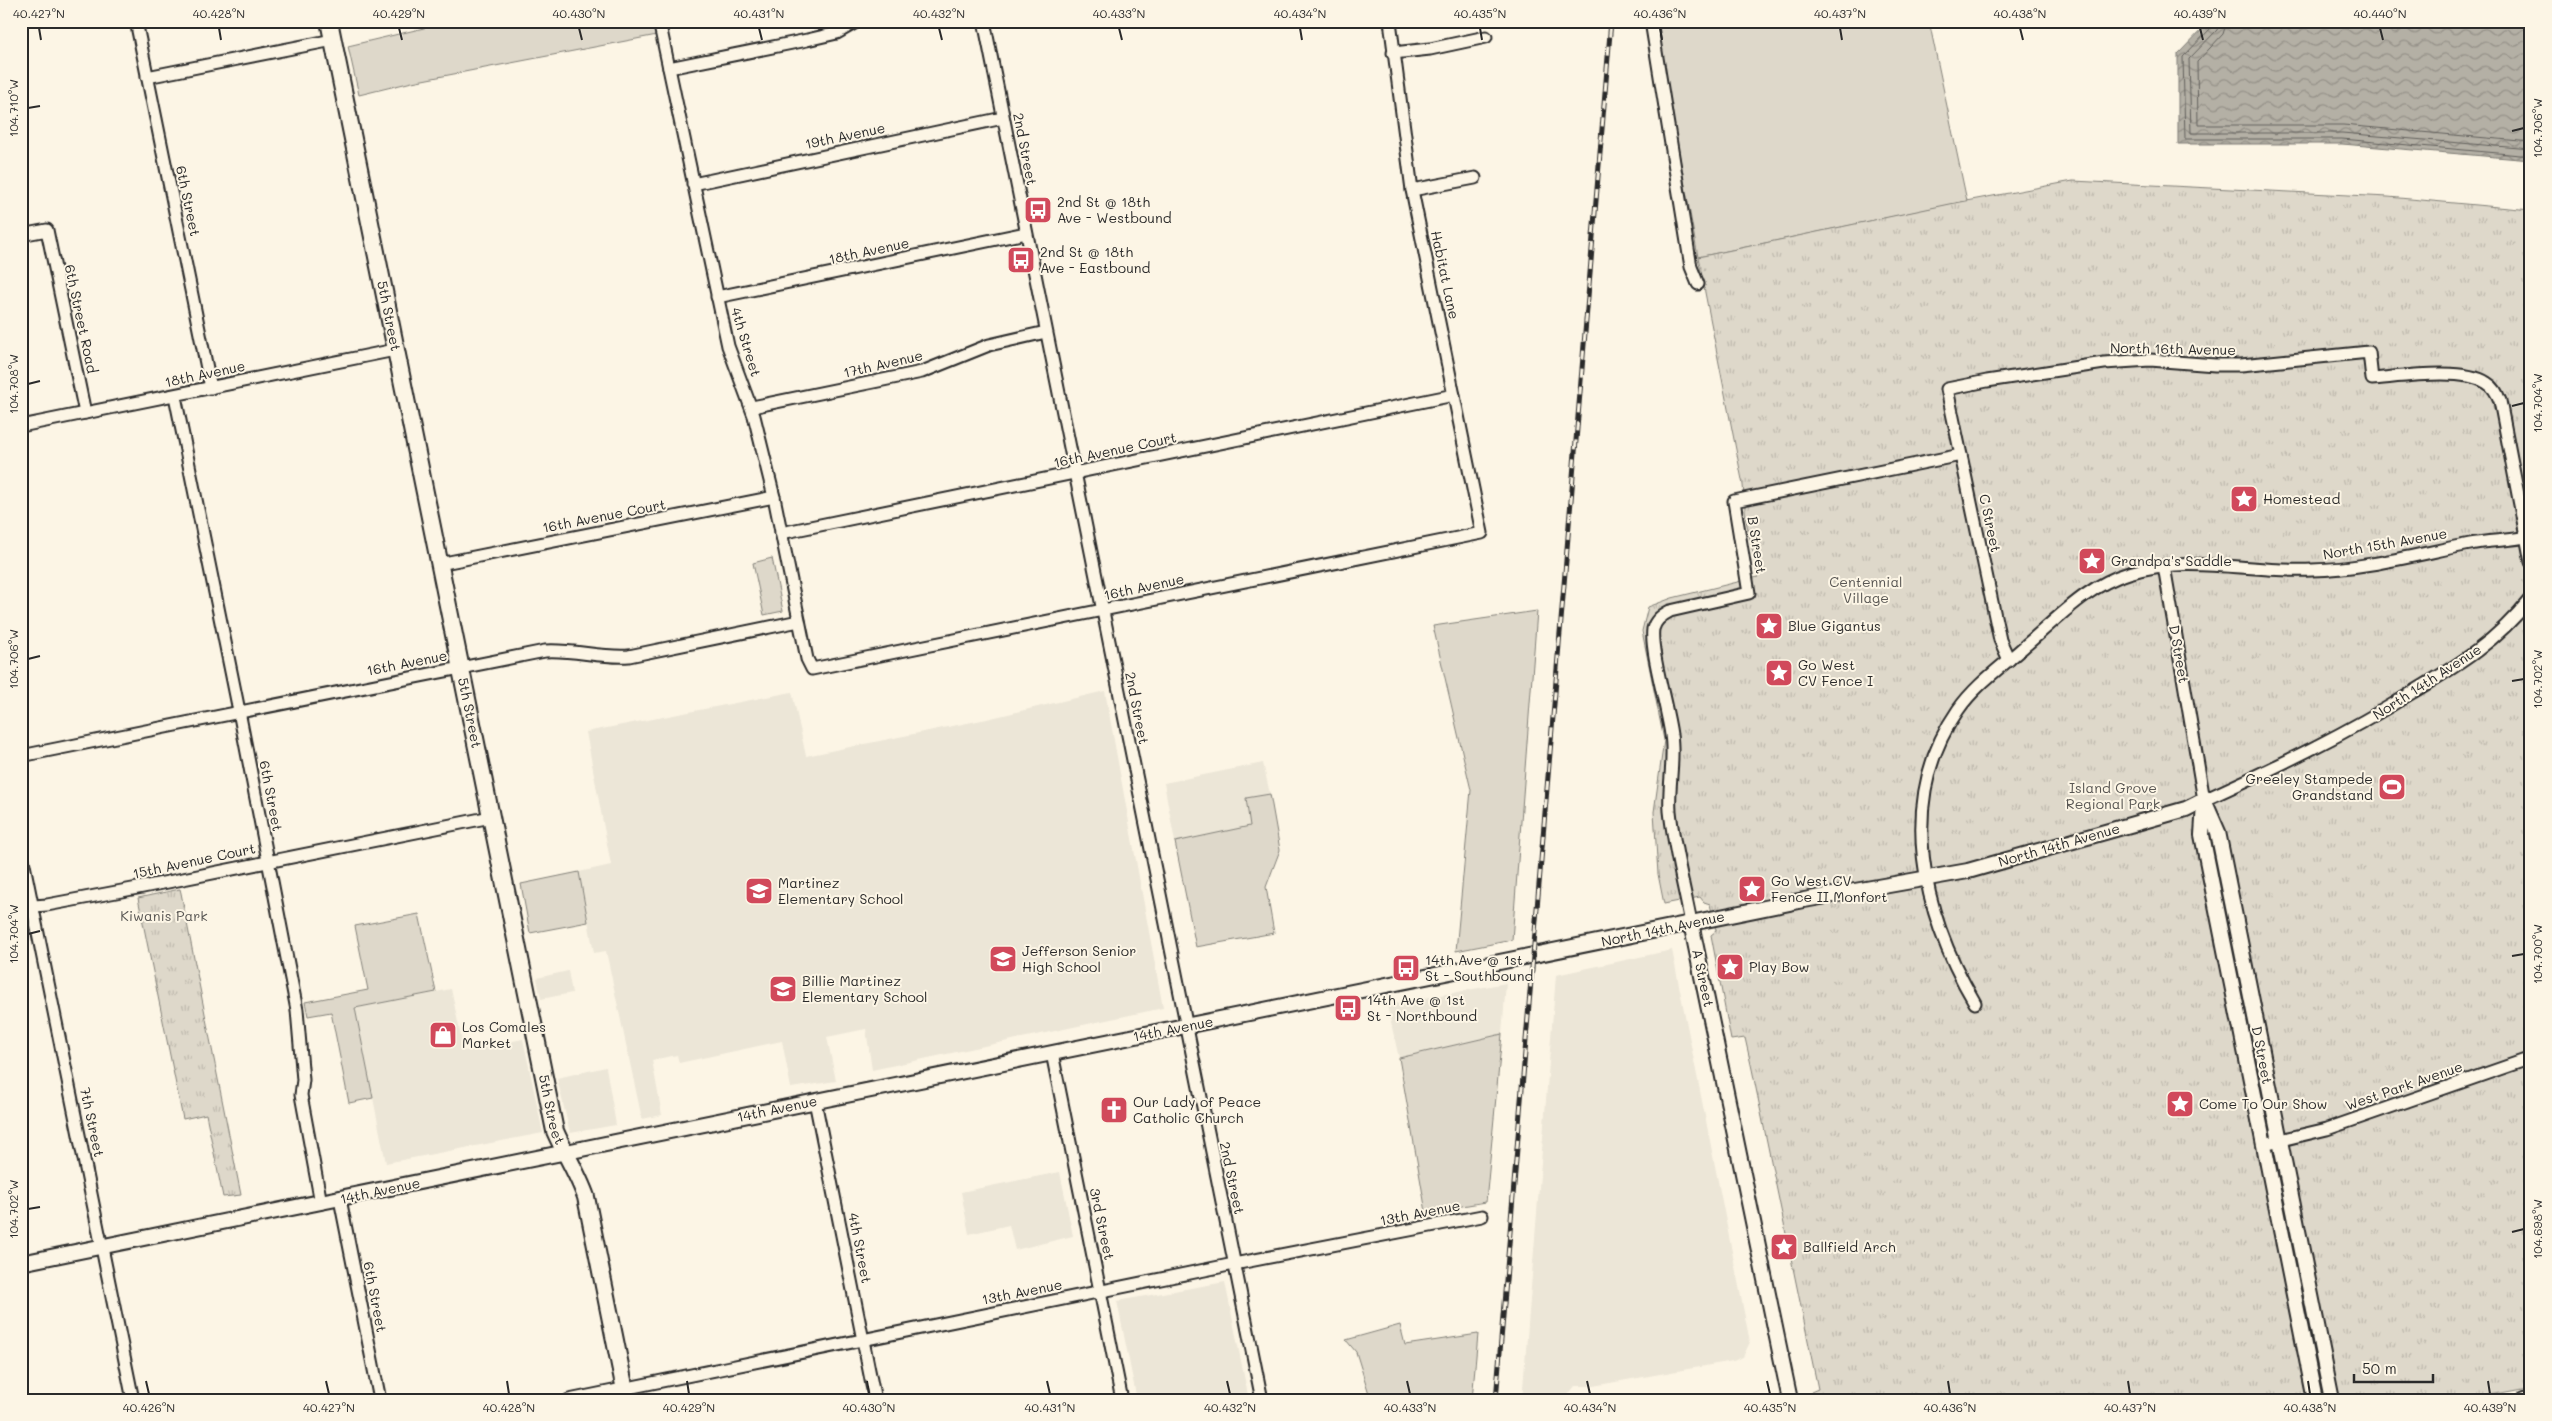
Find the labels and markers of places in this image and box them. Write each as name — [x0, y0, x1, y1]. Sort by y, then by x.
place label: 2nd St @ 18th Ave - Westbound — [1057, 192, 1172, 227]
bus stop icon: 2nd St @ 18th Ave - Westbound — [1023, 195, 1053, 225]
place label: 2nd St @ 18th Ave - Eastbound — [1040, 242, 1151, 277]
bus stop icon: 2nd St @ 18th Ave - Eastbound — [1006, 245, 1036, 275]
place icon: Homestead — [2229, 484, 2259, 514]
place label: Homestead — [2263, 489, 2340, 508]
place icon: Grandpa's Saddle — [2077, 546, 2107, 576]
place label: Grandpa's Saddle — [2111, 551, 2232, 570]
place icon: Blue Gigantus — [1754, 611, 1784, 641]
place label: Blue Gigantus — [1788, 616, 1881, 635]
place label: Go West CV Fence I — [1798, 655, 1873, 690]
place icon: Go West CV Fence I — [1764, 658, 1794, 688]
place label: Greeley Stampede Grandstand — [2246, 769, 2373, 804]
sports icon: Greeley Stampede Grandstand — [2377, 772, 2407, 802]
place label: Go West CV Fence II Monfort — [1771, 871, 1888, 906]
place label: Martinez Elementary School — [778, 873, 904, 908]
place icon: Go West CV Fence II Monfort — [1737, 874, 1767, 904]
school or university icon: Martinez Elementary School — [744, 876, 774, 906]
place label: Jefferson Senior High School — [1022, 941, 1136, 976]
school or university icon: Jefferson Senior High School — [988, 944, 1018, 974]
place label: 14th Ave @ 1st St - Southbound — [1425, 950, 1533, 985]
place icon: Play Bow — [1715, 952, 1745, 982]
bus stop icon: 14th Ave @ 1st St - Southbound — [1391, 953, 1421, 983]
place label: Play Bow — [1749, 957, 1809, 976]
place label: Billie Martinez Elementary School — [802, 971, 928, 1006]
school or university icon: Billie Martinez Elementary School — [768, 974, 798, 1004]
place label: 14th Ave @ 1st St - Northbound — [1367, 990, 1477, 1025]
bus stop icon: 14th Ave @ 1st St - Northbound — [1333, 993, 1363, 1023]
place label: Los Comales Market — [462, 1017, 546, 1052]
shop icon: Los Comales Market — [428, 1020, 458, 1050]
place icon: Come To Our Show — [2165, 1089, 2195, 1119]
place label: Our Lady of Peace Catholic Church — [1133, 1092, 1261, 1127]
place label: Come To Our Show — [2199, 1094, 2327, 1113]
church icon: Our Lady of Peace Catholic Church — [1099, 1095, 1129, 1125]
place icon: Ballfield Arch — [1769, 1232, 1799, 1262]
place label: Ballfield Arch — [1803, 1237, 1896, 1256]

